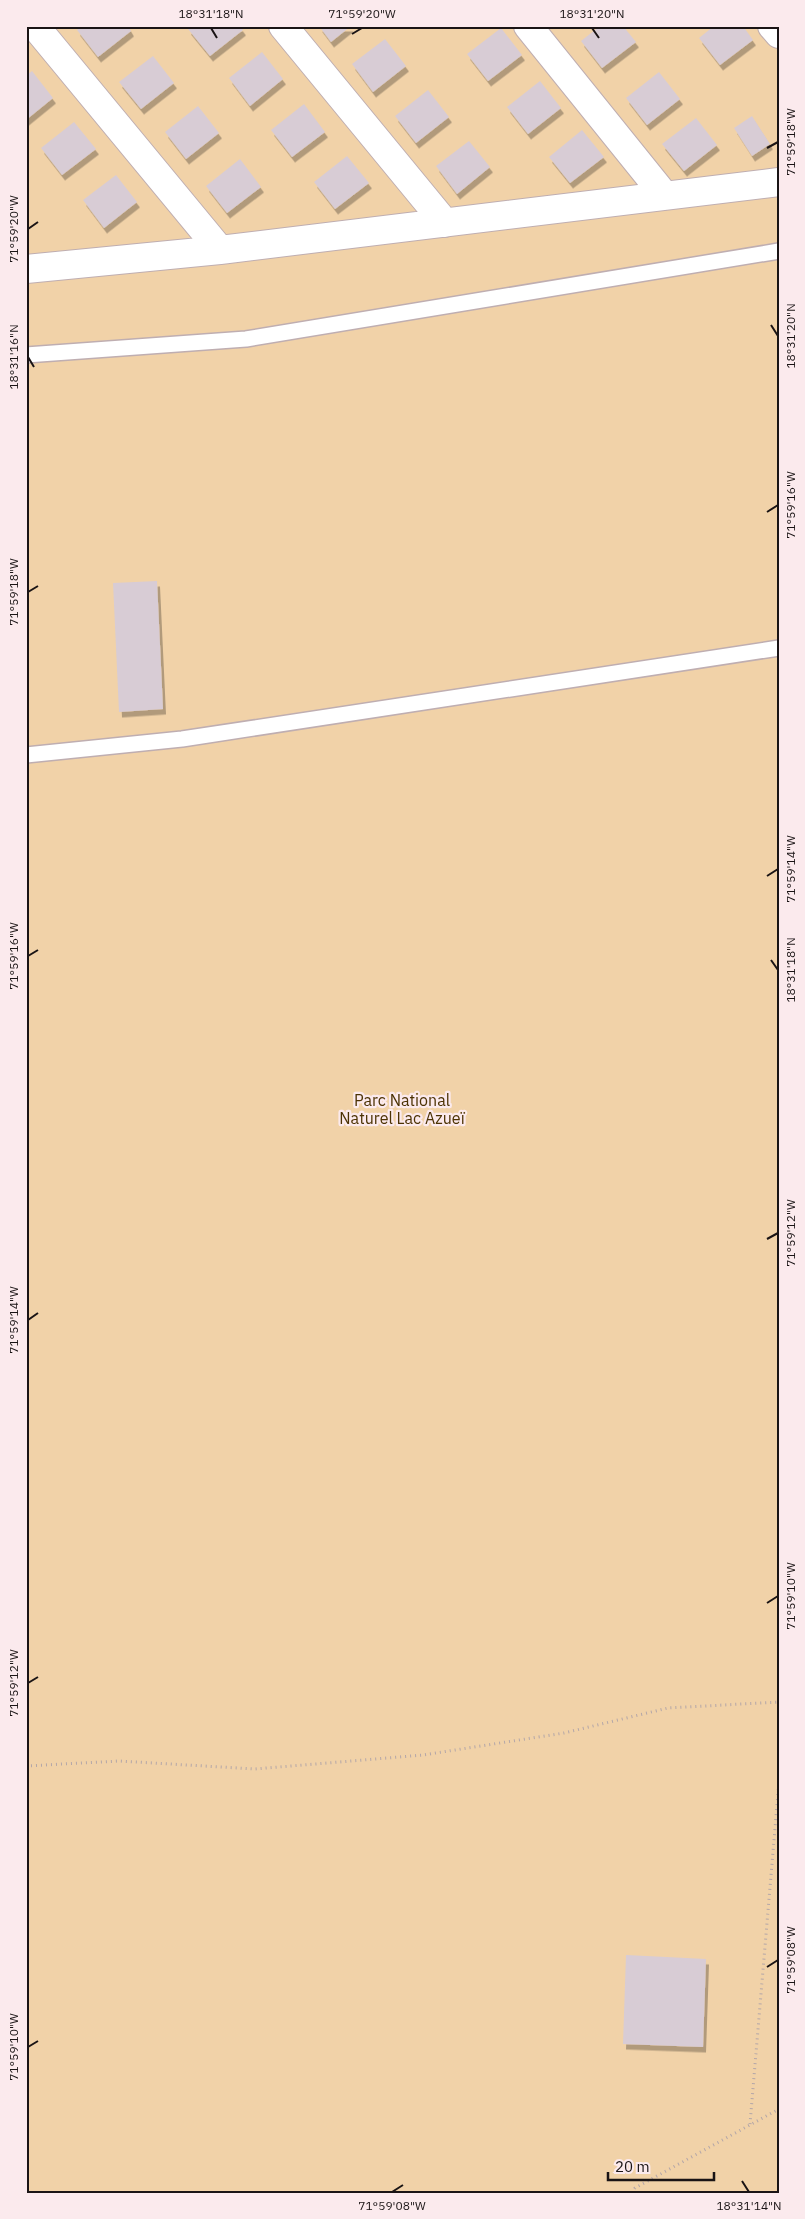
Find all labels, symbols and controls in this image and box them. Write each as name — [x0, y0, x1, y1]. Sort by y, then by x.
text: 18°31'18"N — [178, 6, 244, 21]
text: 71°59'20"W — [328, 6, 396, 21]
text: 18°31'20"N — [559, 6, 625, 21]
text: 71°59'18"W — [783, 108, 798, 176]
text: 71°59'20"W — [6, 195, 21, 263]
text: 18°31'20"N — [783, 303, 798, 369]
text: 18°31'16"N — [6, 324, 21, 390]
text: 71°59'16"W — [783, 471, 798, 539]
text: 71°59'18"W — [6, 558, 21, 626]
text: 71°59'14"W — [783, 835, 798, 903]
text: 71°59'16"W — [6, 922, 21, 990]
text: 18°31'18"N — [783, 937, 798, 1003]
park label: Parc National Naturel Lac Azueï — [339, 1090, 466, 1128]
text: 71°59'12"W — [783, 1199, 798, 1267]
text: 71°59'14"W — [6, 1286, 21, 1354]
text: 71°59'10"W — [783, 1562, 798, 1630]
text: 71°59'12"W — [6, 1649, 21, 1717]
text: 71°59'08"W — [783, 1926, 798, 1994]
text: 71°59'10"W — [6, 2013, 21, 2081]
scale bar — [608, 2149, 714, 2181]
text: 20 m — [615, 2157, 650, 2176]
text: 71°59'08"W — [358, 2198, 426, 2213]
text: 18°31'14"N — [716, 2198, 782, 2213]

